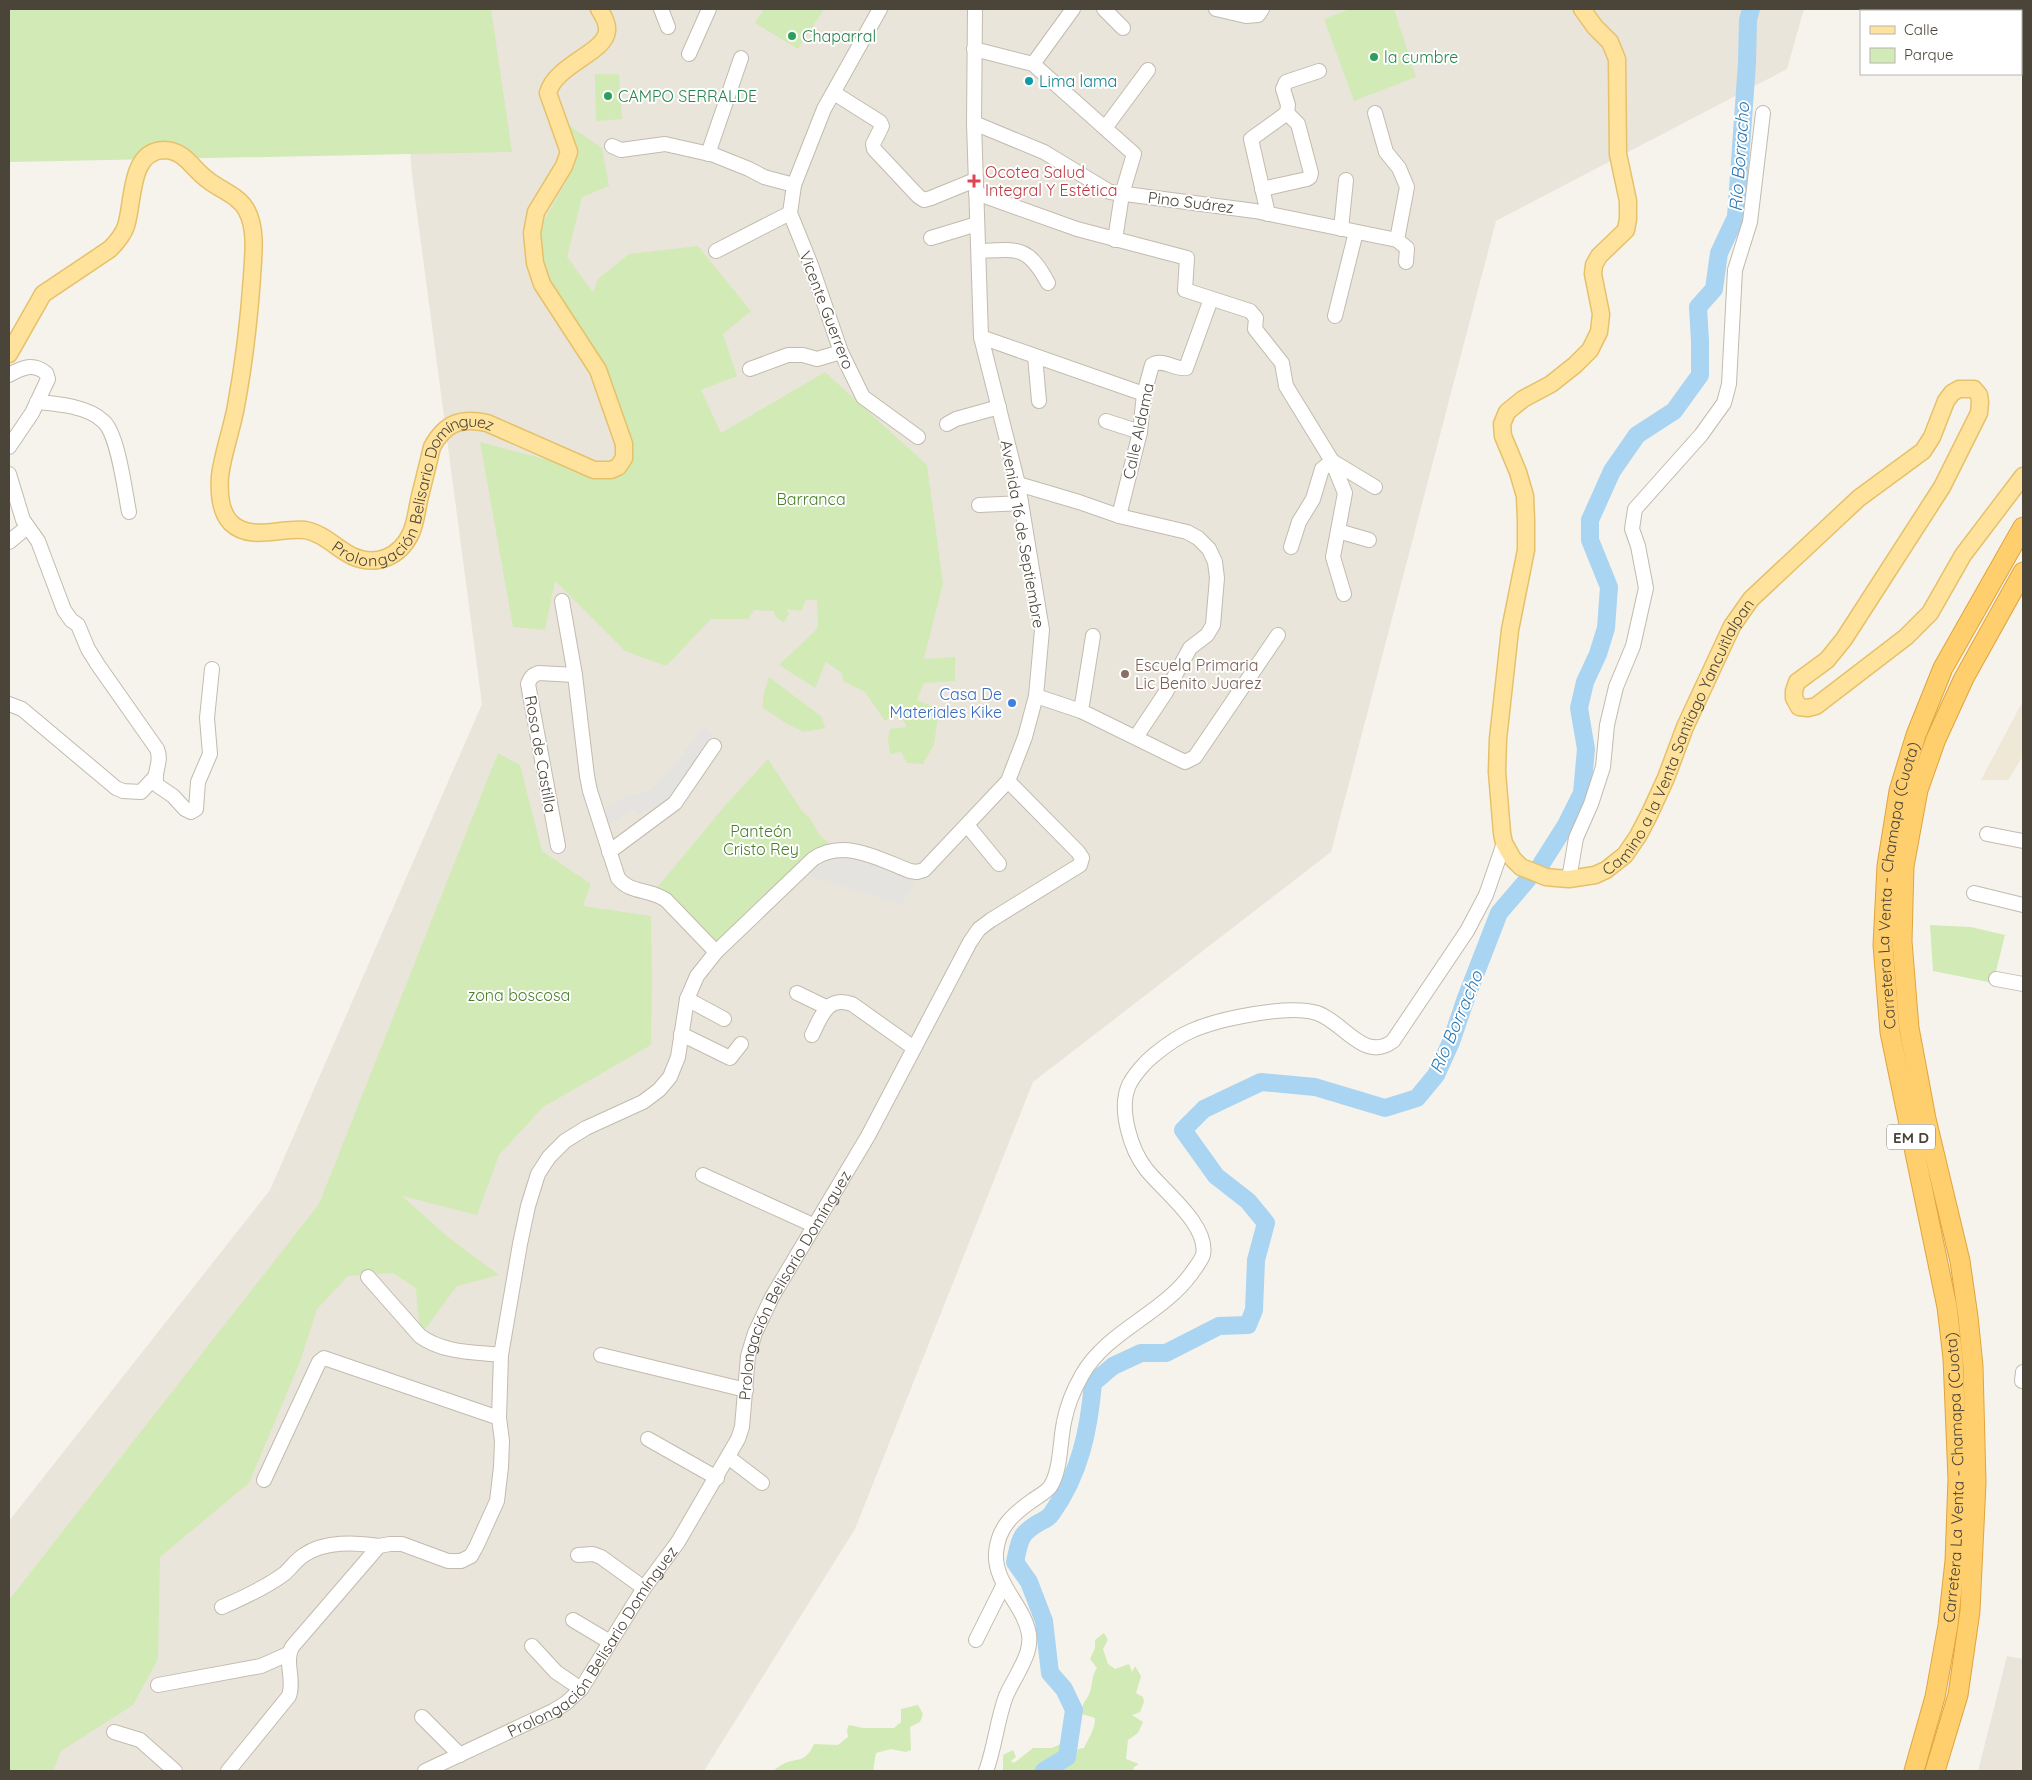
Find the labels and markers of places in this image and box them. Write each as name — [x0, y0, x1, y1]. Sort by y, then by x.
place label: Chaparral — [802, 26, 876, 46]
marker: Chaparral — [786, 30, 798, 42]
place label: la cumbre — [1384, 47, 1458, 67]
marker: la cumbre — [1368, 51, 1380, 63]
place label: Lima lama — [1039, 71, 1117, 91]
marker: Lima lama — [1023, 75, 1035, 87]
place label: CAMPO SERRALDE — [618, 86, 757, 106]
marker: CAMPO SERRALDE — [602, 90, 614, 102]
place label: Ocotea Salud Integral Y Estética — [985, 162, 1117, 200]
marker: Ocotea Salud Integral Y Estética — [967, 174, 981, 188]
place label: Escuela Primaria Lic Benito Juarez — [1135, 655, 1262, 693]
marker: Escuela Primaria Lic Benito Juarez — [1119, 668, 1131, 680]
place label: Casa De Materiales Kike — [890, 684, 1002, 722]
marker: Casa De Materiales Kike — [1006, 697, 1018, 709]

